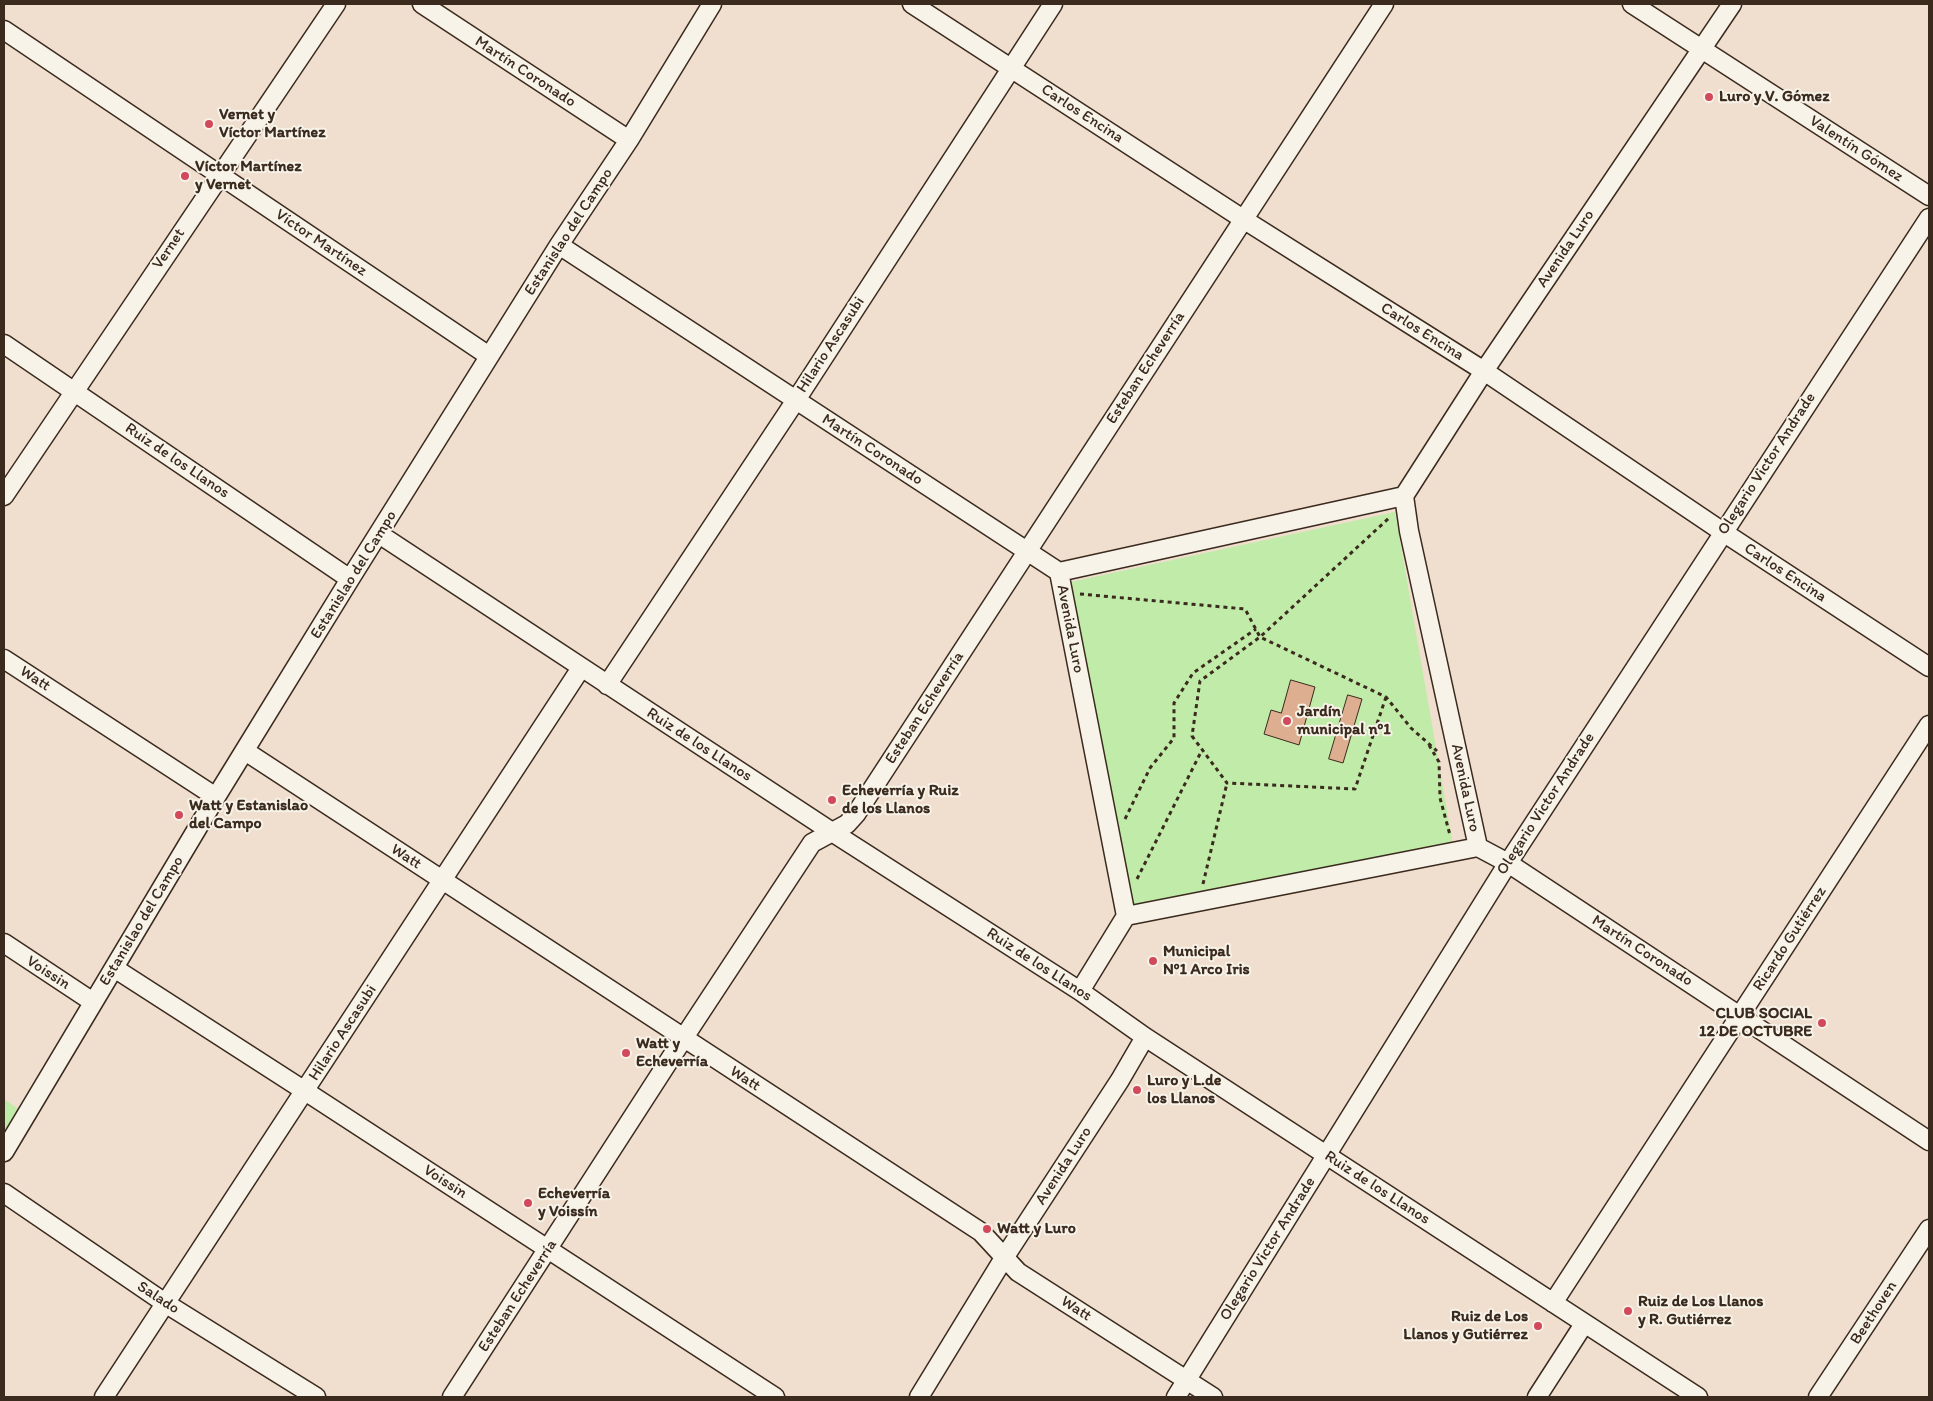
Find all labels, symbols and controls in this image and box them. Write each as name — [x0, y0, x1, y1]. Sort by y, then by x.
street label: Martín Coronado — [471, 32, 579, 112]
street label: Carlos Encina — [1037, 80, 1127, 148]
place label: Luro y V. Gómez — [1719, 87, 1830, 107]
marker: Luro y V. Gómez — [1703, 91, 1715, 103]
place label: Vernet y Víctor Martínez — [219, 105, 326, 143]
street label: Valentín Gómez — [1805, 112, 1907, 186]
marker: Vernet y Víctor Martínez — [203, 118, 215, 130]
place label: Víctor Martínez y Vernet — [195, 157, 302, 195]
street label: Estanislao del Campo — [521, 165, 617, 299]
marker: Víctor Martínez y Vernet — [179, 170, 191, 182]
street label: Víctor Martínez — [271, 205, 371, 281]
street label: Avenida Luro — [1533, 207, 1599, 291]
street label: Vernet — [148, 225, 190, 273]
street label: Hilario Ascasubi — [793, 293, 869, 397]
street label: Carlos Encina — [1377, 299, 1467, 365]
street label: Esteban Echeverría — [1102, 308, 1190, 428]
street label: Olegario Victor Andrade — [1714, 389, 1820, 539]
street label: Martín Coronado — [818, 410, 926, 490]
street label: Ruiz de los Llanos — [121, 419, 233, 503]
street label: Estanislao del Campo — [307, 507, 401, 643]
street label: Carlos Encina — [1740, 539, 1830, 607]
street label: Avenida Luro — [1052, 583, 1088, 675]
street label: Esteban Echeverría — [881, 648, 969, 768]
street label: Watt — [16, 662, 54, 696]
place label: Jardín municipal nº1 — [1297, 702, 1391, 740]
street label: Ruiz de los Llanos — [643, 704, 755, 786]
marker: Jardín municipal nº1 — [1281, 715, 1293, 727]
street label: Olegario Victor Andrade — [1493, 729, 1599, 879]
street label: Avenida Luro — [1446, 742, 1484, 834]
place label: Echeverría y Ruiz de los Llanos — [842, 781, 959, 819]
marker: Echeverría y Ruiz de los Llanos — [826, 794, 838, 806]
place label: Watt y Estanislao del Campo — [189, 796, 308, 834]
marker: Watt y Estanislao del Campo — [173, 809, 185, 821]
street label: Watt — [387, 840, 425, 874]
street label: Estanislao del Campo — [96, 853, 188, 989]
street label: Ricardo Gutiérrez — [1749, 883, 1831, 995]
street label: Martín Coronado — [1588, 911, 1696, 991]
street label: Ruiz de los Llanos — [983, 924, 1095, 1006]
place label: Municipal Nº1 Arco Iris — [1163, 942, 1250, 980]
street label: Voissin — [22, 952, 74, 994]
marker: Municipal Nº1 Arco Iris — [1147, 955, 1159, 967]
street label: Hilario Ascasubi — [305, 981, 381, 1085]
place label: CLUB SOCIAL 12 DE OCTUBRE — [1699, 1004, 1812, 1042]
marker: CLUB SOCIAL 12 DE OCTUBRE — [1816, 1017, 1828, 1029]
place label: Watt y Echeverría — [636, 1034, 708, 1072]
marker: Watt y Echeverría — [620, 1047, 632, 1059]
street label: Watt — [726, 1062, 764, 1096]
place label: Luro y L.de los Llanos — [1147, 1071, 1221, 1109]
marker: Luro y L.de los Llanos — [1131, 1084, 1143, 1096]
street label: Avenida Luro — [1032, 1123, 1096, 1209]
street label: Ruiz de los Llanos — [1321, 1147, 1433, 1229]
street label: Voissin — [419, 1161, 471, 1203]
street label: Olegario Victor Andrade — [1216, 1174, 1320, 1324]
place label: Echeverría y Voissín — [538, 1184, 610, 1222]
marker: Echeverría y Voissín — [522, 1197, 534, 1209]
place label: Watt y Luro — [997, 1219, 1076, 1239]
marker: Watt y Luro — [981, 1223, 993, 1235]
street label: Esteban Echeverría — [474, 1236, 562, 1356]
street label: Salado — [133, 1277, 183, 1319]
street label: Beethoven — [1846, 1278, 1902, 1348]
street label: Watt — [1057, 1292, 1095, 1326]
place label: Ruiz de Los Llanos y R. Gutiérrez — [1638, 1292, 1763, 1330]
marker: Ruiz de Los Llanos y R. Gutiérrez — [1622, 1305, 1634, 1317]
place label: Ruiz de Los Llanos y Gutiérrez — [1403, 1307, 1528, 1345]
marker: Ruiz de Los Llanos y Gutiérrez — [1532, 1320, 1544, 1332]

